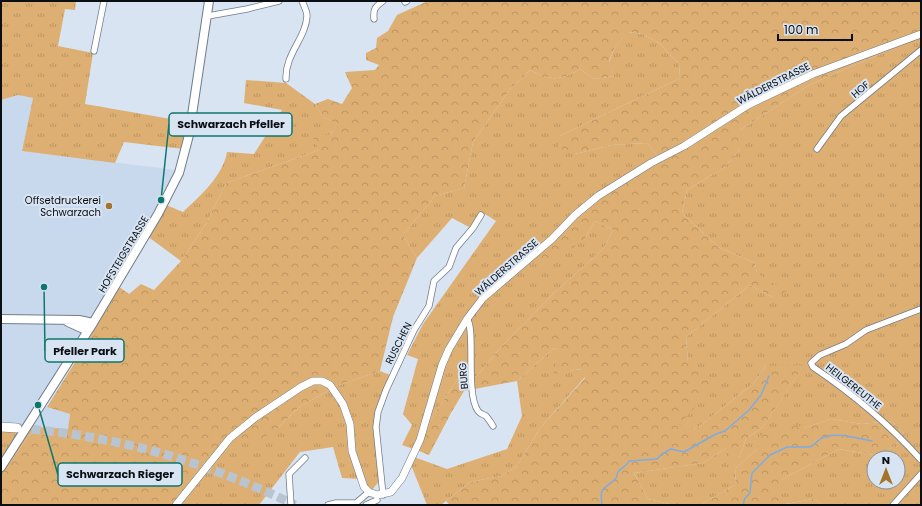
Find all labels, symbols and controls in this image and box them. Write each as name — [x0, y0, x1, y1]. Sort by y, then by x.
scale bar — [778, 16, 852, 42]
text: 100 m — [784, 21, 818, 38]
street label: WÄLDERSTRASSE — [734, 59, 812, 108]
street label: HOF — [848, 77, 873, 102]
callout: Schwarzach Pfeller — [169, 113, 292, 136]
text: Schwarzach Pfeller — [177, 116, 285, 132]
place label: Offsetdruckerei Schwarzach — [25, 193, 101, 220]
marker: Offsetdruckerei Schwarzach — [104, 201, 114, 211]
street label: HOFSTEIGSTRASSE — [94, 213, 152, 296]
street label: WÄLDERSTRASSE — [471, 235, 541, 299]
street label: RUSCHEN — [381, 320, 415, 367]
callout: Pfeller Park — [45, 339, 124, 362]
text: Pfeller Park — [53, 343, 117, 359]
street label: HEILGEREUTHE — [823, 360, 885, 413]
street label: BURG — [455, 362, 472, 390]
north arrow — [866, 450, 906, 490]
text: N — [882, 452, 890, 468]
callout: Schwarzach Rieger — [58, 463, 182, 486]
text: Schwarzach Rieger — [66, 466, 174, 482]

